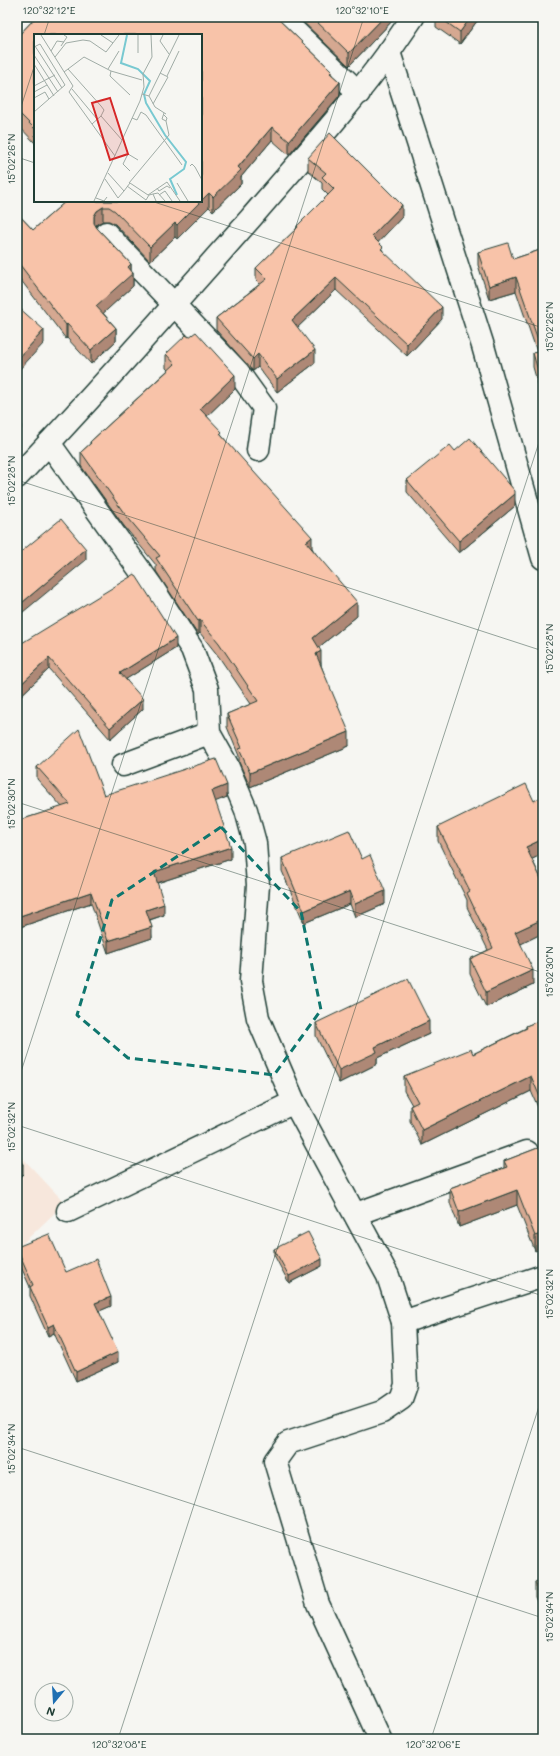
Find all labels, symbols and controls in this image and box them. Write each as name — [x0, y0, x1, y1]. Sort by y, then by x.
text: 120°32'12"E — [23, 3, 76, 17]
text: 120°32'10"E — [335, 3, 389, 17]
inset map — [34, 34, 202, 202]
text: 15°02'26"N — [4, 134, 18, 184]
text: 15°02'26"N — [542, 302, 556, 352]
text: 15°02'28"N — [4, 456, 18, 506]
text: 15°02'28"N — [542, 624, 556, 674]
text: 15°02'30"N — [4, 778, 18, 830]
text: 15°02'30"N — [542, 946, 556, 998]
text: 15°02'32"N — [4, 1102, 18, 1152]
text: 15°02'32"N — [542, 1269, 556, 1319]
text: 15°02'34"N — [4, 1424, 18, 1474]
text: 15°02'34"N — [542, 1592, 556, 1642]
north arrow — [34, 1682, 74, 1722]
text: N — [44, 1704, 57, 1720]
text: 120°32'08"E — [91, 1737, 147, 1751]
text: 120°32'06"E — [405, 1737, 461, 1751]

